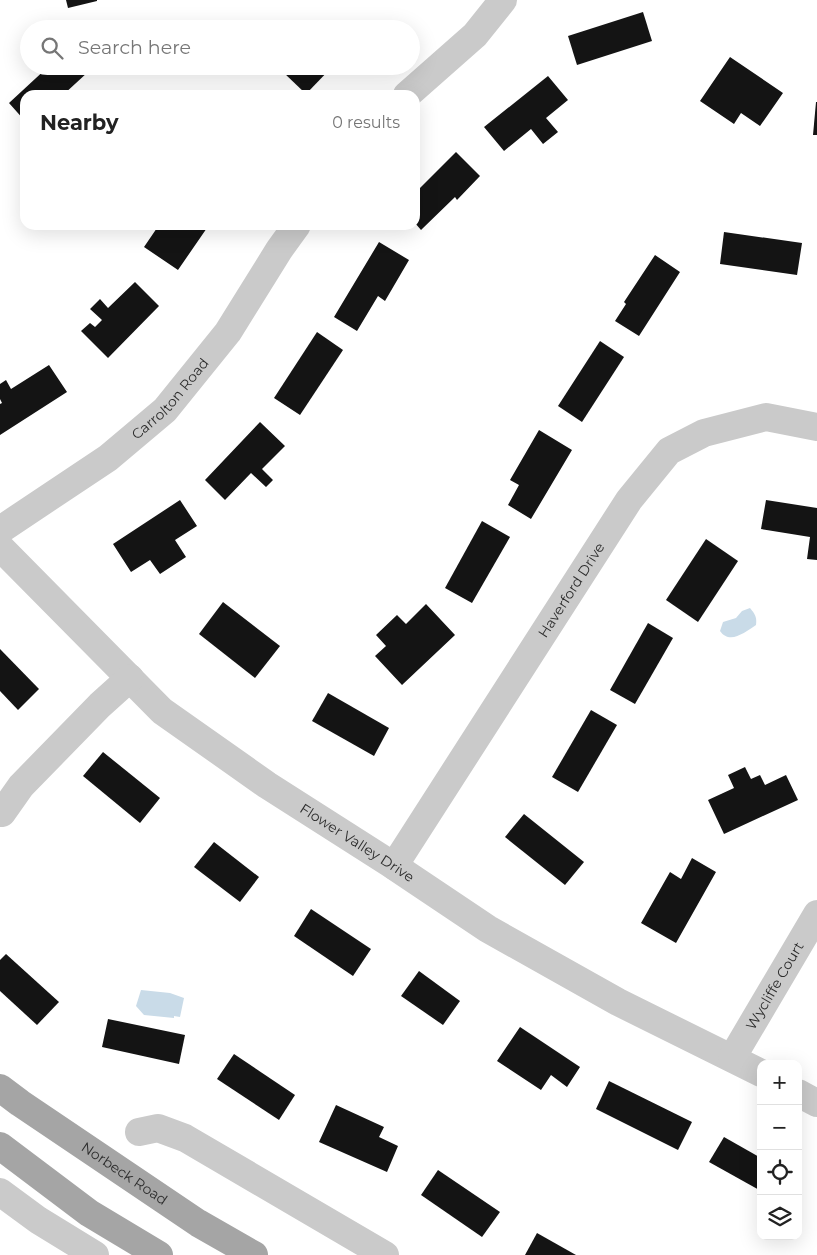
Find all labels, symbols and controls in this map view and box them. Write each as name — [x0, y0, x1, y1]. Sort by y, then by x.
search box — [20, 20, 420, 75]
icon: search — [38, 34, 66, 62]
text: Search here — [78, 36, 191, 59]
text: Nearby — [40, 110, 119, 135]
text: 0 results — [332, 113, 400, 132]
street label: Carrolton Road — [128, 354, 212, 443]
street label: Haverford Drive — [534, 539, 608, 641]
street label: Flower Valley Drive — [297, 799, 418, 886]
street label: Wycliffe Court — [742, 938, 808, 1033]
map controls — [757, 1060, 802, 1240]
button: + — [757, 1060, 802, 1105]
button: − — [757, 1105, 802, 1150]
street label: Norbeck Road — [78, 1138, 171, 1209]
button: locate — [757, 1150, 802, 1195]
button: layers — [757, 1195, 802, 1240]

